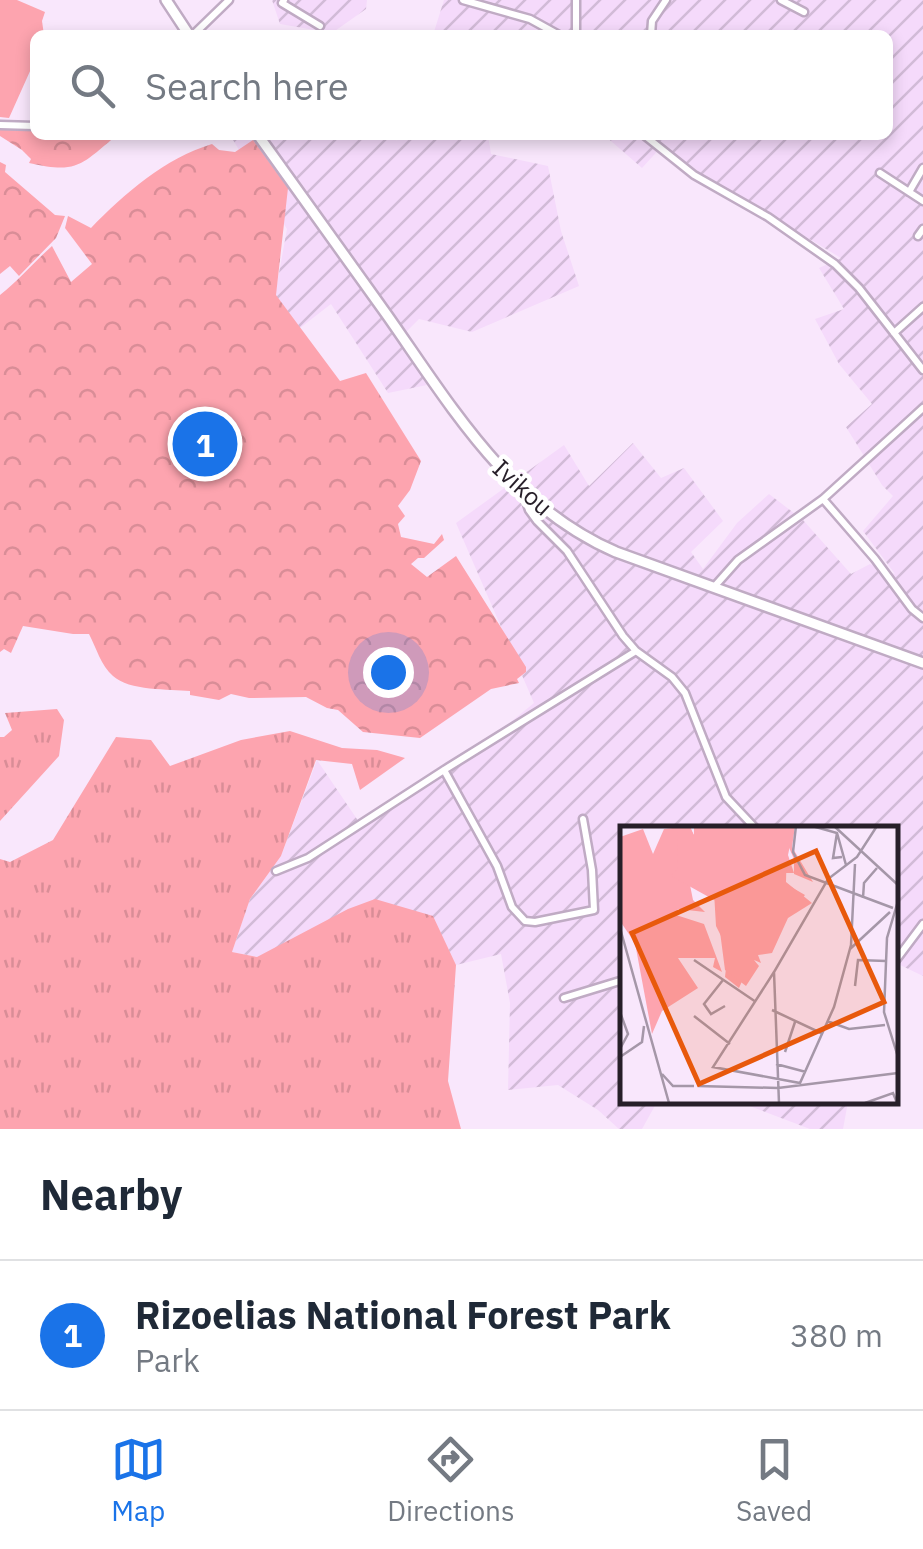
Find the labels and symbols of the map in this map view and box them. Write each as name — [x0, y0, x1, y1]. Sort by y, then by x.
pin: 1 — [172, 406, 238, 482]
street label: Ivikou — [486, 451, 560, 523]
your location — [363, 647, 414, 698]
inset map — [620, 826, 898, 1104]

